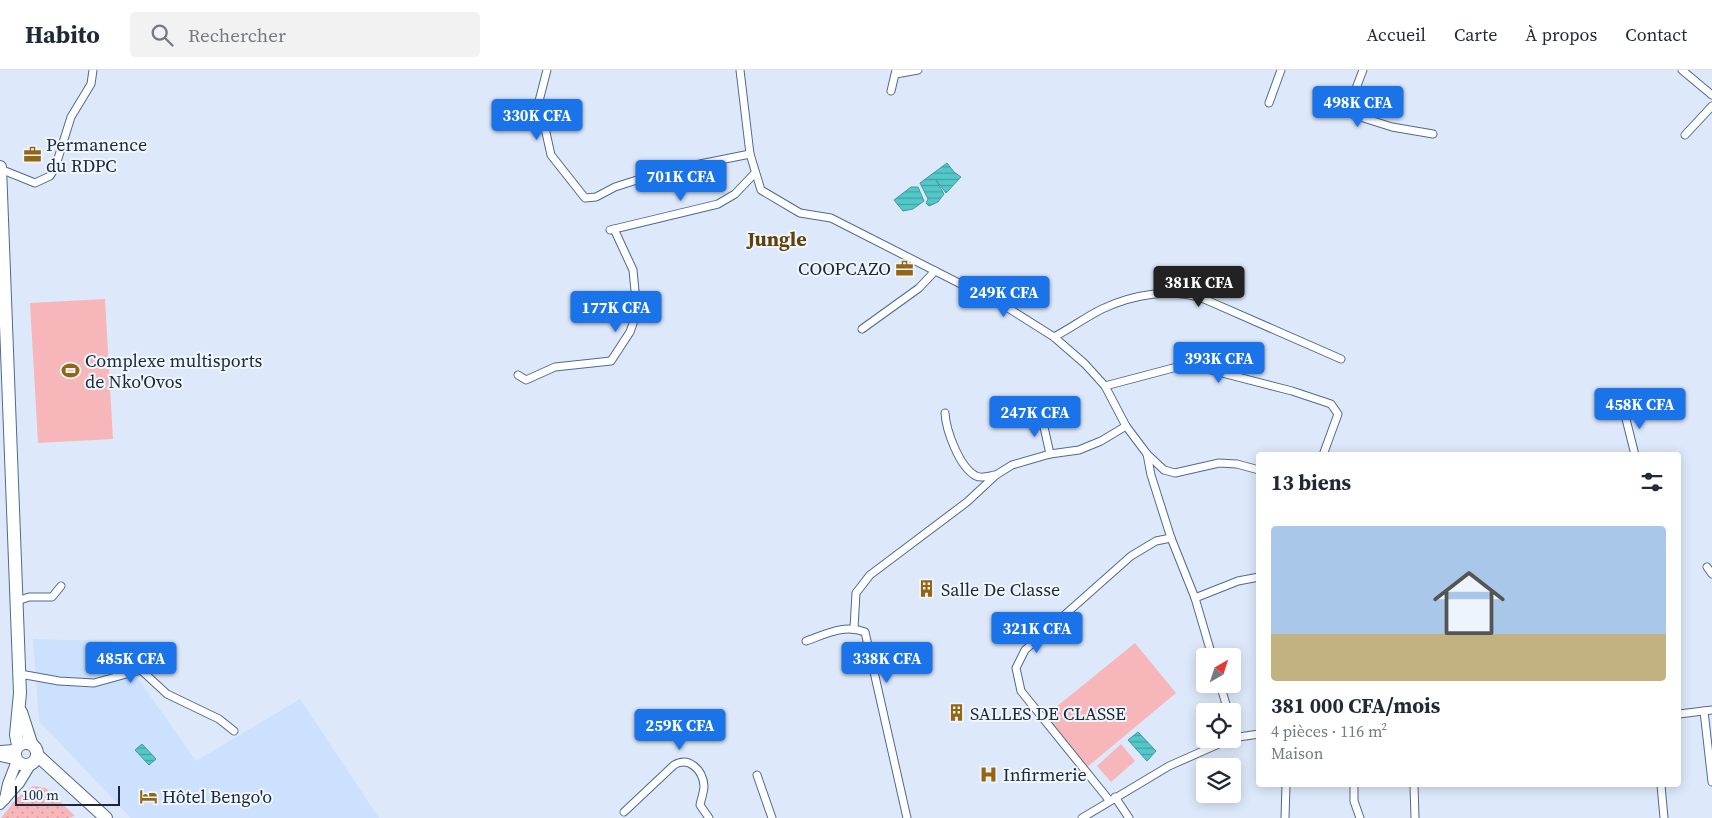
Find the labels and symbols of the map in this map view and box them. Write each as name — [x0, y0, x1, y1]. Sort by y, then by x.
pin: 498K CFA — [1306, 85, 1410, 128]
pin: 330K CFA — [485, 98, 589, 141]
place label: Permanence du RDPC — [46, 132, 147, 178]
office icon: Permanence du RDPC — [22, 144, 42, 164]
pin: 701K CFA — [629, 160, 733, 202]
district label: Jungle — [745, 225, 807, 253]
place label: COOPCAZO — [798, 256, 891, 281]
office icon: COOPCAZO — [895, 258, 915, 278]
pin: 381K CFA — [1147, 266, 1251, 308]
pin: 249K CFA — [952, 276, 1056, 318]
pin: 177K CFA — [564, 290, 668, 333]
pin: 393K CFA — [1167, 342, 1271, 384]
place label: Complexe multisports de Nko'Ovos — [85, 348, 263, 394]
sports icon: Complexe multisports de Nko'Ovos — [61, 360, 81, 380]
pin: 458K CFA — [1588, 388, 1692, 430]
pin: 247K CFA — [983, 396, 1087, 438]
place label: Salle De Classe — [941, 577, 1060, 602]
building icon: Salle De Classe — [917, 579, 937, 599]
pin: 321K CFA — [985, 612, 1089, 654]
pin: 485K CFA — [79, 642, 183, 684]
pin: 338K CFA — [835, 642, 939, 684]
north arrow — [1196, 648, 1241, 692]
place label: SALLES DE CLASSE — [970, 701, 1126, 726]
building icon: SALLES DE CLASSE — [946, 703, 966, 723]
pin: 259K CFA — [628, 708, 732, 751]
place label: Infirmerie — [1003, 762, 1087, 787]
hospital icon: Infirmerie — [979, 764, 999, 784]
scale bar — [15, 783, 120, 806]
place label: Hôtel Bengo'o — [162, 784, 272, 809]
hotel icon: Hôtel Bengo'o — [138, 786, 158, 806]

